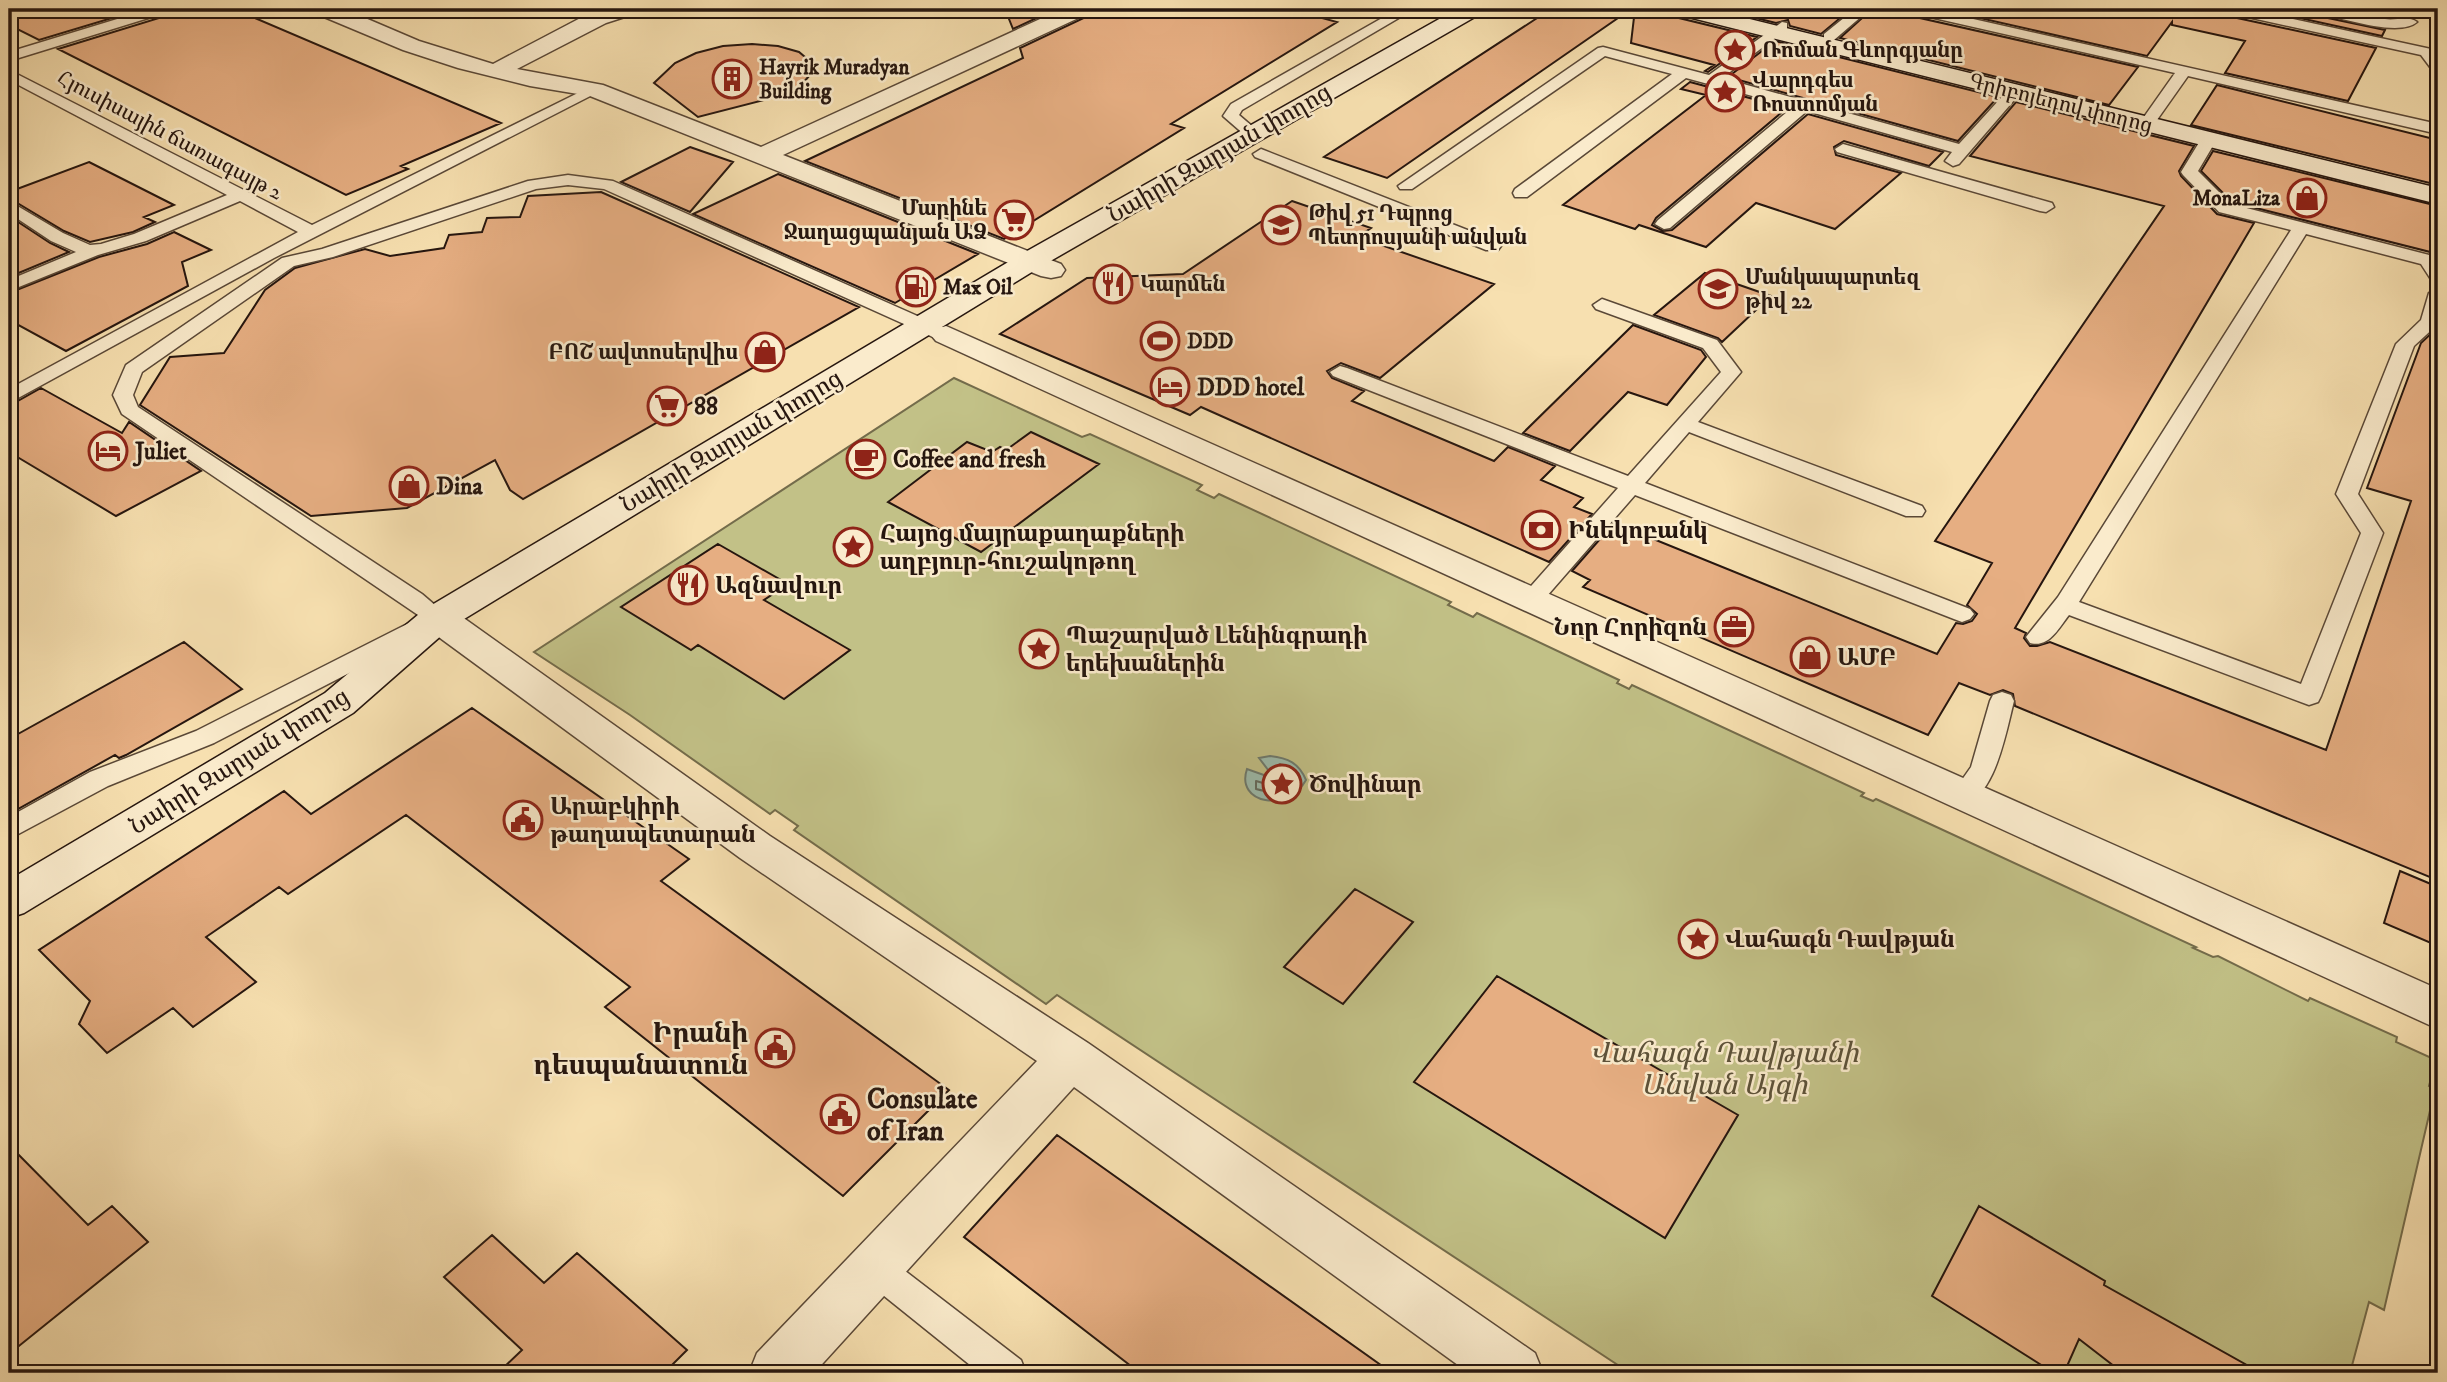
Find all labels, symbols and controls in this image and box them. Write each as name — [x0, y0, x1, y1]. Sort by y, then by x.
place icon: Ռոման Գևորգյանը — [1714, 29, 1756, 71]
place label: Ռոման Գևորգյանը — [1762, 38, 1963, 64]
place label: Hayrik Muradyan Building — [759, 55, 911, 105]
building icon: Hayrik Muradyan Building — [711, 58, 753, 100]
street label: Հյուսիսային ճառագայթ 2 — [52, 65, 287, 207]
place label: Վարդգես Ռոստոմյան — [1752, 68, 1878, 118]
street label: Գրիբոյեդով փողոց — [1966, 69, 2155, 139]
place icon: Վարդգես Ռոստոմյան — [1704, 71, 1746, 113]
street label: Նաիրի Զարյան փողոց — [1102, 78, 1337, 230]
shop icon: MonaLiza — [2286, 177, 2328, 219]
place label: MonaLiza — [2192, 186, 2281, 212]
place label: Մարինե Ջաղացպանյան ԱՁ — [784, 196, 987, 246]
supermarket icon: Մարինե Ջաղացպանյան ԱՁ — [993, 199, 1035, 241]
place label: Թիվ 51 Դպրոց Պետրոսյանի անվան — [1308, 201, 1527, 251]
school or university icon: Թիվ 51 Դպրոց Պետրոսյանի անվան — [1260, 204, 1302, 246]
restaurant icon: Կարմեն — [1092, 263, 1134, 305]
place label: Մանկապարտեզ թիվ 22 — [1745, 265, 1920, 315]
fuel station icon: Max Oil — [895, 266, 937, 308]
school or university icon: Մանկապարտեզ թիվ 22 — [1697, 268, 1739, 310]
place label: Կարմեն — [1140, 272, 1225, 298]
place label: Max Oil — [943, 275, 1013, 301]
sports icon: DDD — [1139, 320, 1181, 362]
place label: DDD — [1187, 329, 1234, 355]
shop icon: ԲՈՇ ավտոսերվիս — [744, 331, 786, 373]
place label: ԲՈՇ ավտոսերվիս — [548, 340, 738, 366]
street label: Նաիրի Զարյան փողոց — [615, 364, 848, 520]
hotel icon: DDD hotel — [1149, 366, 1191, 408]
place label: DDD hotel — [1197, 373, 1305, 403]
supermarket icon: 88 — [646, 385, 688, 427]
place label: 88 — [694, 392, 718, 422]
hotel icon: Juliet — [87, 430, 129, 472]
place label: Juliet — [132, 437, 187, 467]
cafe icon: Coffee and fresh — [845, 438, 887, 480]
place label: Coffee and fresh — [893, 445, 1046, 475]
shop icon: Dina — [388, 465, 430, 507]
place label: Dina — [436, 472, 484, 502]
bank icon: Ինեկոբանկ — [1520, 509, 1562, 551]
place label: Ինեկոբանկ — [1568, 516, 1708, 546]
place label: Հայոց մայրաքաղաքների աղբյուր-հուշակոթող — [880, 519, 1184, 577]
place icon: Հայոց մայրաքաղաքների աղբյուր-հուշակոթող — [832, 526, 874, 568]
restaurant icon: Ազնավուր — [667, 564, 709, 606]
place label: Ազնավուր — [715, 571, 842, 601]
office icon: Նոր Հորիզոն — [1713, 606, 1755, 648]
place label: Նոր Հորիզոն — [1554, 613, 1707, 643]
place label: Պաշարված Լենինգրադի երեխաներին — [1066, 621, 1367, 679]
place icon: Պաշարված Լենինգրադի երեխաներին — [1018, 628, 1060, 670]
shop icon: ԱՄԲ — [1789, 636, 1831, 678]
place label: ԱՄԲ — [1837, 643, 1896, 673]
street label: Նաիրի Զարյան փողոց — [124, 682, 355, 842]
place icon: Ծովինար — [1261, 763, 1303, 805]
place label: Ծովինար — [1309, 770, 1421, 800]
place label: Արաբկիրի թաղապետարան — [550, 792, 756, 850]
public building icon: Արաբկիրի թաղապետարան — [502, 799, 544, 841]
place icon: Վահագն Դավթյան — [1677, 918, 1719, 960]
place label: Վահագն Դավթյան — [1725, 925, 1955, 955]
place label: Իրանի դեսպանատուն — [534, 1016, 748, 1083]
public building icon: Իրանի դեսպանատուն — [754, 1027, 796, 1069]
park label: Վահագն Դավթյանի Անվան Այգի — [1590, 1036, 1859, 1103]
place label: Consulate of Iran — [867, 1082, 978, 1149]
public building icon: Consulate of Iran — [819, 1093, 861, 1135]

